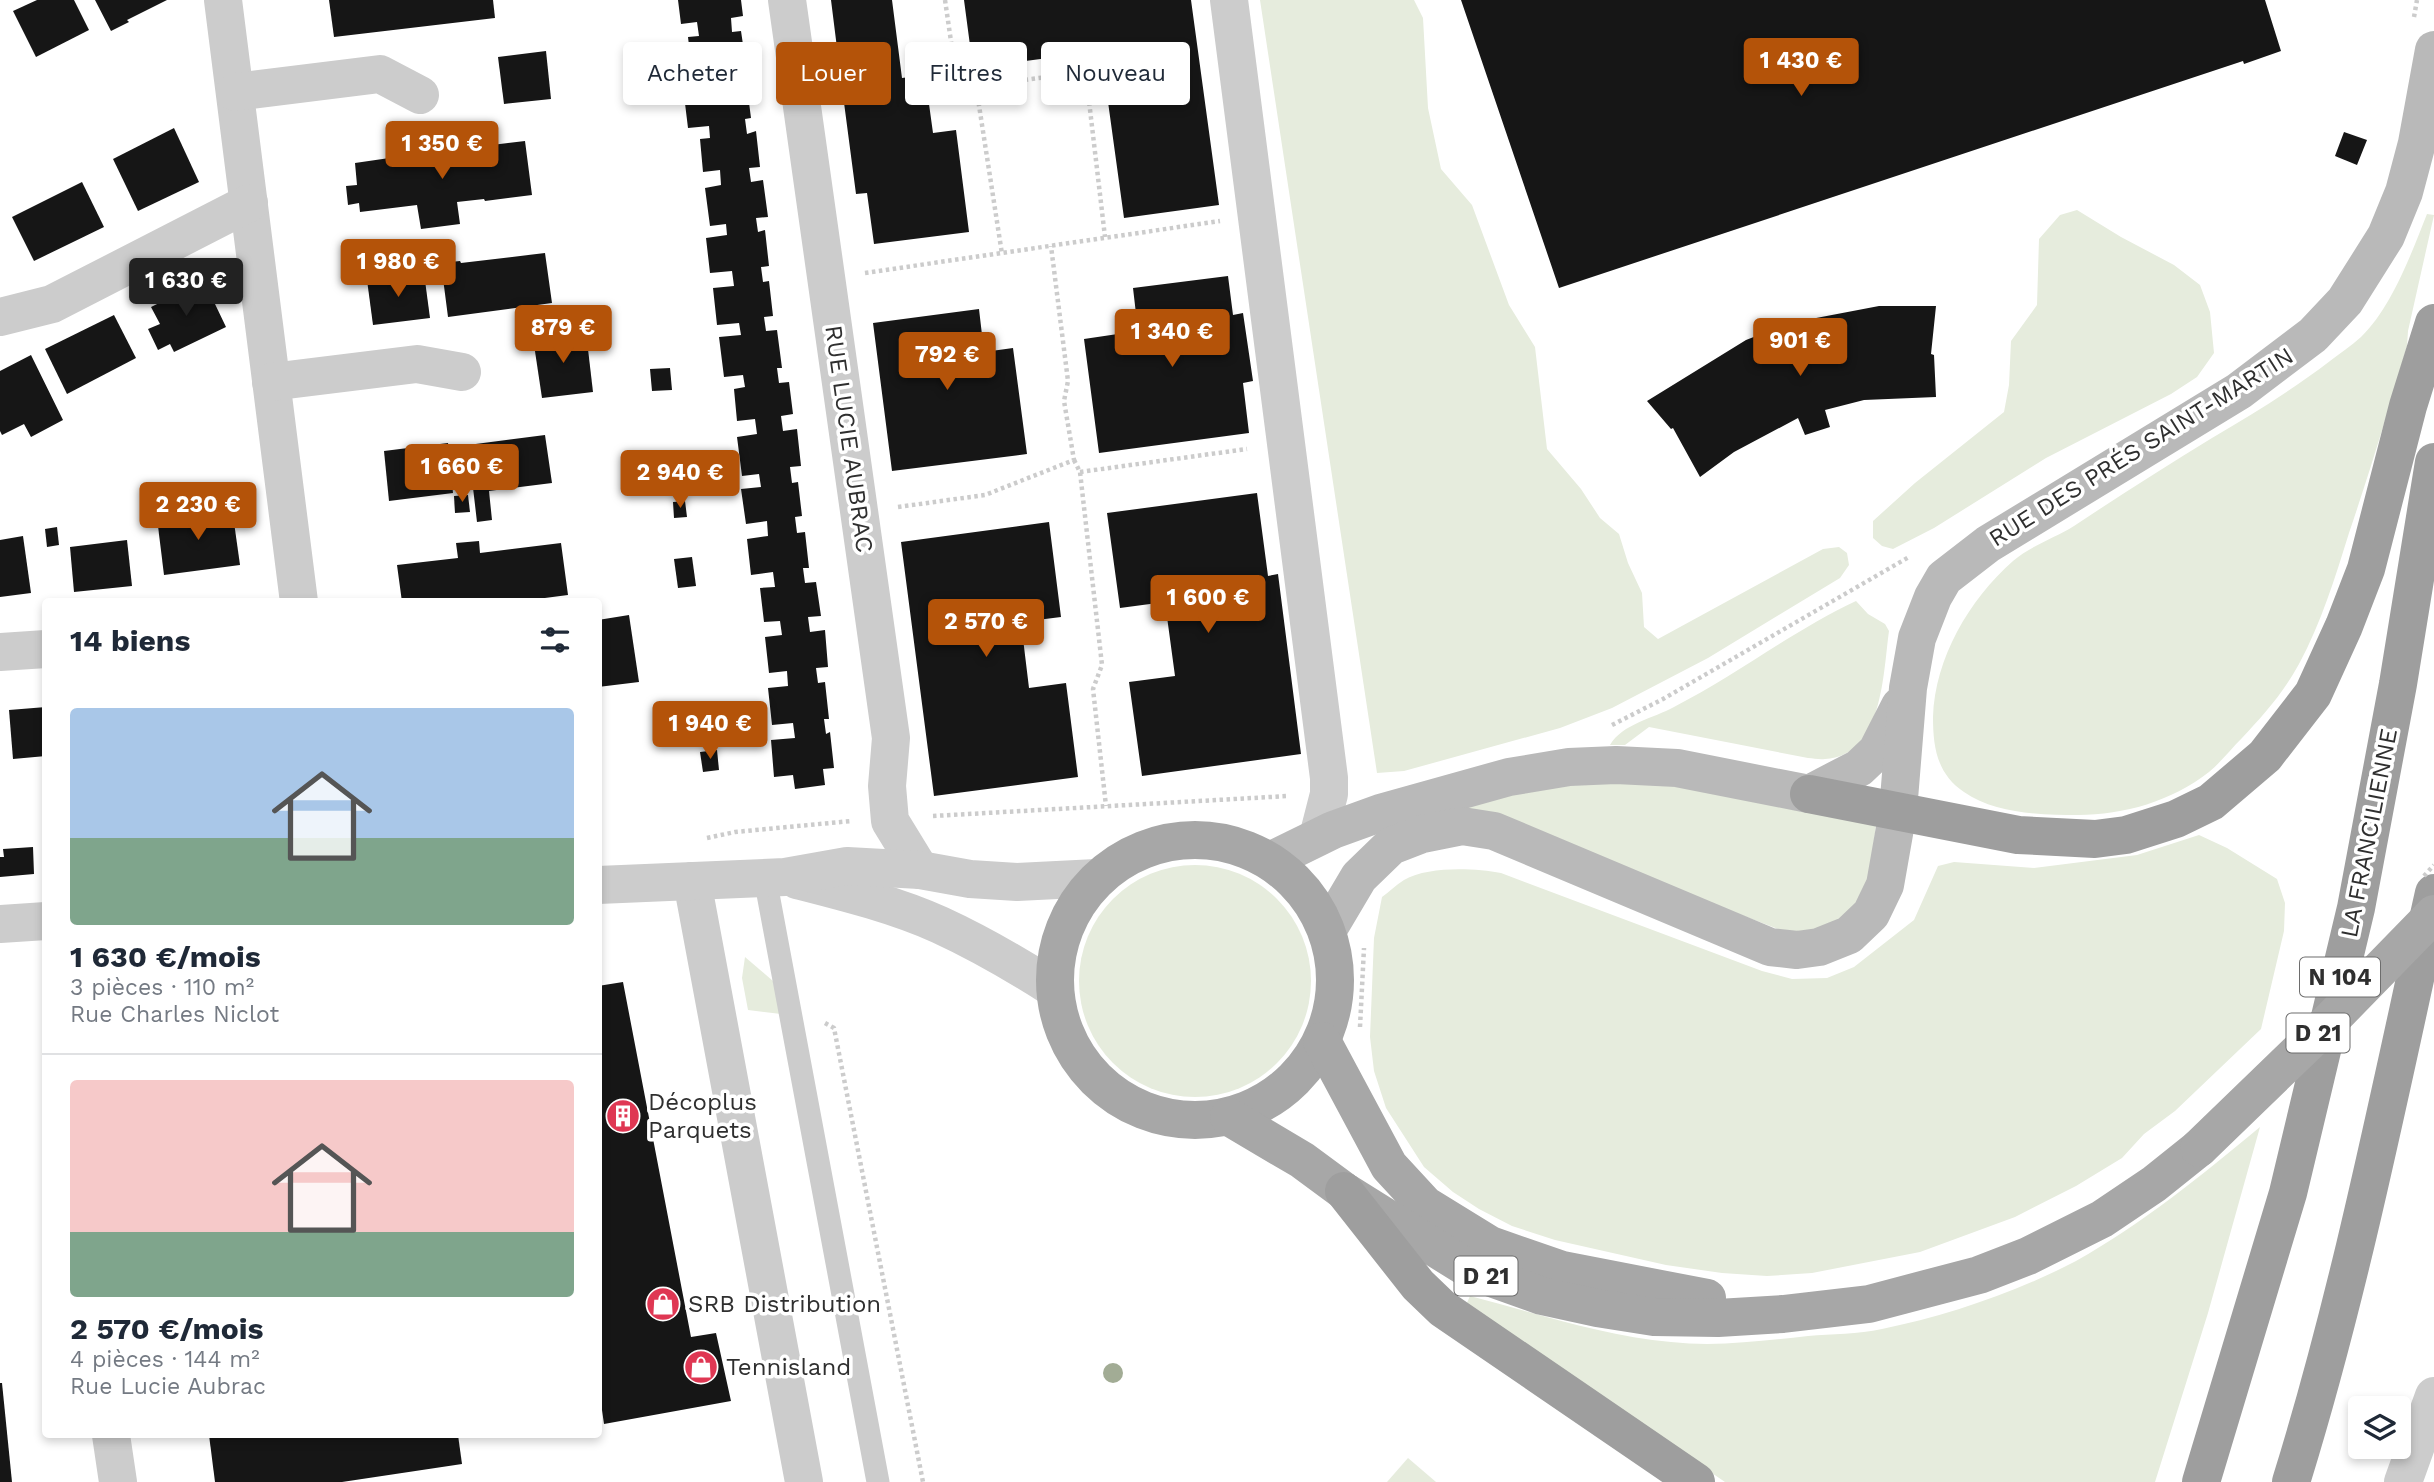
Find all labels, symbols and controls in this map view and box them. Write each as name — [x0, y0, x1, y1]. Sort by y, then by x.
pin: 1 430 € — [1736, 38, 1866, 98]
chip: Acheter — [623, 42, 762, 105]
chip: Louer — [776, 42, 891, 105]
chip: Filtres — [905, 42, 1027, 105]
chip: Nouveau — [1041, 42, 1190, 105]
text: 1 430 € — [1760, 47, 1842, 74]
pin: 1 350 € — [377, 122, 507, 181]
text: 1 350 € — [401, 130, 483, 157]
pin: 1 980 € — [333, 240, 463, 299]
text: 1 980 € — [357, 248, 439, 275]
pin: 1 630 € — [121, 258, 251, 318]
text: 1 630 € — [145, 267, 227, 294]
pin: 879 € — [514, 306, 612, 365]
pin: 1 340 € — [1107, 310, 1237, 369]
text: 879 € — [531, 314, 595, 341]
text: 1 340 € — [1131, 318, 1213, 345]
pin: 901 € — [1751, 318, 1849, 378]
street label: RUE LUCIE AUBRAC — [819, 324, 879, 554]
text: 901 € — [1769, 327, 1831, 354]
pin: 792 € — [898, 332, 996, 392]
text: 792 € — [915, 341, 979, 368]
street label: RUE DES PRÉS SAINT-MARTIN — [1984, 341, 2298, 553]
pin: 1 660 € — [397, 444, 527, 504]
pin: 2 940 € — [615, 450, 745, 510]
text: 1 660 € — [421, 453, 503, 480]
text: 2 940 € — [637, 459, 723, 486]
pin: 2 230 € — [133, 482, 263, 542]
text: 2 230 € — [155, 491, 241, 518]
pin: 1 600 € — [1143, 576, 1273, 635]
text: 1 600 € — [1166, 584, 1250, 611]
pin: 2 570 € — [921, 600, 1051, 659]
text: 2 570 € — [944, 608, 1028, 635]
icon: filters — [536, 621, 574, 659]
text: 14 biens — [70, 623, 190, 658]
pin: 1 940 € — [645, 702, 775, 761]
text: 1 940 € — [668, 710, 752, 737]
street label: LA FRANCILIENNE — [2335, 726, 2403, 940]
icon: home — [259, 753, 385, 879]
text: 1 630 €/mois — [70, 939, 261, 974]
road number: N 104 — [2300, 958, 2380, 996]
text: 3 pièces · 110 m² — [70, 974, 254, 1001]
text: Rue Charles Niclot — [70, 1001, 279, 1028]
road number: D 21 — [2286, 1014, 2350, 1052]
place label: Décoplus Parquets — [648, 1088, 757, 1144]
building icon: Décoplus Parquets — [604, 1097, 642, 1135]
icon: home — [259, 1125, 385, 1251]
road number: D 21 — [1454, 1256, 1518, 1296]
shop icon: SRB Distribution — [644, 1285, 682, 1323]
place label: SRB Distribution — [688, 1290, 881, 1318]
text: 2 570 €/mois — [70, 1311, 263, 1346]
text: 4 pièces · 144 m² — [70, 1346, 260, 1373]
shop icon: Tennisland — [682, 1348, 720, 1386]
place label: Tennisland — [726, 1353, 851, 1381]
text: Rue Lucie Aubrac — [70, 1373, 266, 1400]
map controls — [2348, 1396, 2411, 1459]
button: layers — [2348, 1396, 2411, 1459]

